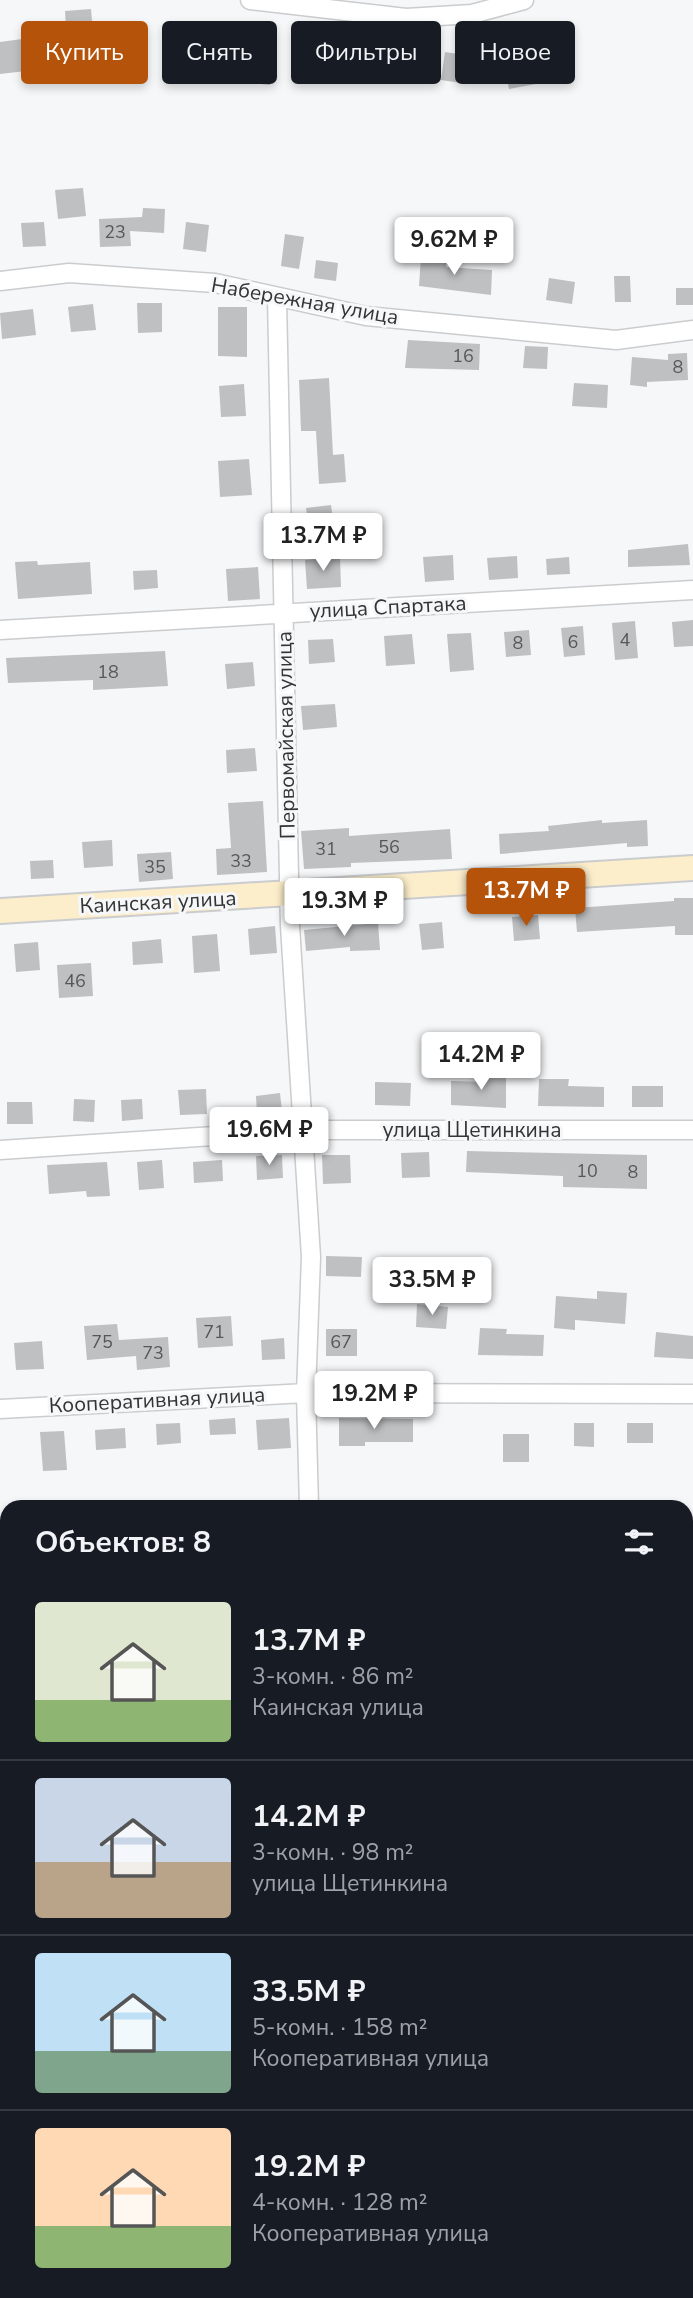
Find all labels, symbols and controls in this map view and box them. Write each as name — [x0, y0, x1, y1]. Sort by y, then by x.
chip: Купить — [21, 21, 148, 84]
chip: Снять — [162, 21, 277, 84]
chip: Фильтры — [291, 21, 441, 84]
chip: Новое — [455, 21, 575, 84]
pin: 9.62M ₽ — [389, 218, 519, 277]
house number: 23 — [104, 220, 126, 244]
text: 9.62M ₽ — [410, 224, 498, 255]
street label: Набережная улица — [209, 271, 401, 331]
house number: 16 — [452, 344, 474, 368]
house number: 8 — [673, 355, 683, 379]
pin: 13.7M ₽ — [258, 514, 388, 573]
text: 13.7M ₽ — [279, 520, 367, 551]
street label: улица Спартака — [309, 589, 467, 625]
house number: 4 — [620, 628, 631, 652]
house number: 6 — [568, 630, 578, 654]
street label: Первомайская улица — [270, 631, 302, 839]
house number: 8 — [513, 631, 523, 655]
house number: 18 — [97, 660, 119, 684]
house number: 56 — [378, 835, 400, 859]
house number: 31 — [315, 837, 337, 861]
house number: 33 — [230, 849, 252, 873]
house number: 35 — [144, 855, 166, 879]
pin: 13.7M ₽ — [461, 869, 591, 928]
text: 13.7M ₽ — [482, 875, 570, 906]
pin: 19.3M ₽ — [279, 878, 409, 938]
street label: Каинская улица — [79, 884, 237, 920]
text: 19.3M ₽ — [300, 885, 388, 916]
house number: 46 — [64, 969, 86, 993]
pin: 14.2M ₽ — [416, 1032, 546, 1092]
text: 14.2M ₽ — [437, 1039, 525, 1070]
pin: 19.6M ₽ — [204, 1108, 334, 1167]
text: 19.6M ₽ — [225, 1114, 313, 1145]
street label: улица Щетинкина — [382, 1116, 562, 1144]
house number: 10 — [576, 1159, 598, 1183]
house number: 8 — [628, 1160, 638, 1184]
pin: 33.5M ₽ — [367, 1258, 497, 1317]
text: 33.5M ₽ — [388, 1264, 476, 1295]
house number: 71 — [203, 1320, 225, 1344]
house number: 75 — [91, 1330, 113, 1354]
house number: 67 — [330, 1330, 352, 1354]
house number: 73 — [142, 1341, 164, 1365]
pin: 19.2M ₽ — [309, 1372, 439, 1431]
text: 19.2M ₽ — [330, 1378, 418, 1409]
street label: Кооперативная улица — [48, 1380, 266, 1420]
text: Объектов: 8 — [35, 1522, 211, 1563]
icon: filters — [620, 1523, 658, 1561]
text: 13.7M ₽ — [252, 1620, 366, 1661]
icon: home — [91, 1630, 175, 1714]
text: 3-комн. · 86 m² — [252, 1661, 414, 1692]
text: Каинская улица — [252, 1692, 424, 1723]
text: 14.2M ₽ — [252, 1796, 366, 1837]
icon: home — [91, 1806, 175, 1890]
text: 3-комн. · 98 m² — [252, 1837, 414, 1868]
text: улица Щетинкина — [252, 1868, 448, 1899]
text: 33.5M ₽ — [252, 1971, 366, 2012]
icon: home — [91, 1981, 175, 2065]
text: 5-комн. · 158 m² — [252, 2012, 427, 2043]
text: Кооперативная улица — [252, 2043, 489, 2074]
text: 19.2M ₽ — [252, 2146, 366, 2187]
icon: home — [91, 2156, 175, 2240]
text: 4-комн. · 128 m² — [252, 2187, 427, 2218]
text: Кооперативная улица — [252, 2218, 489, 2249]

